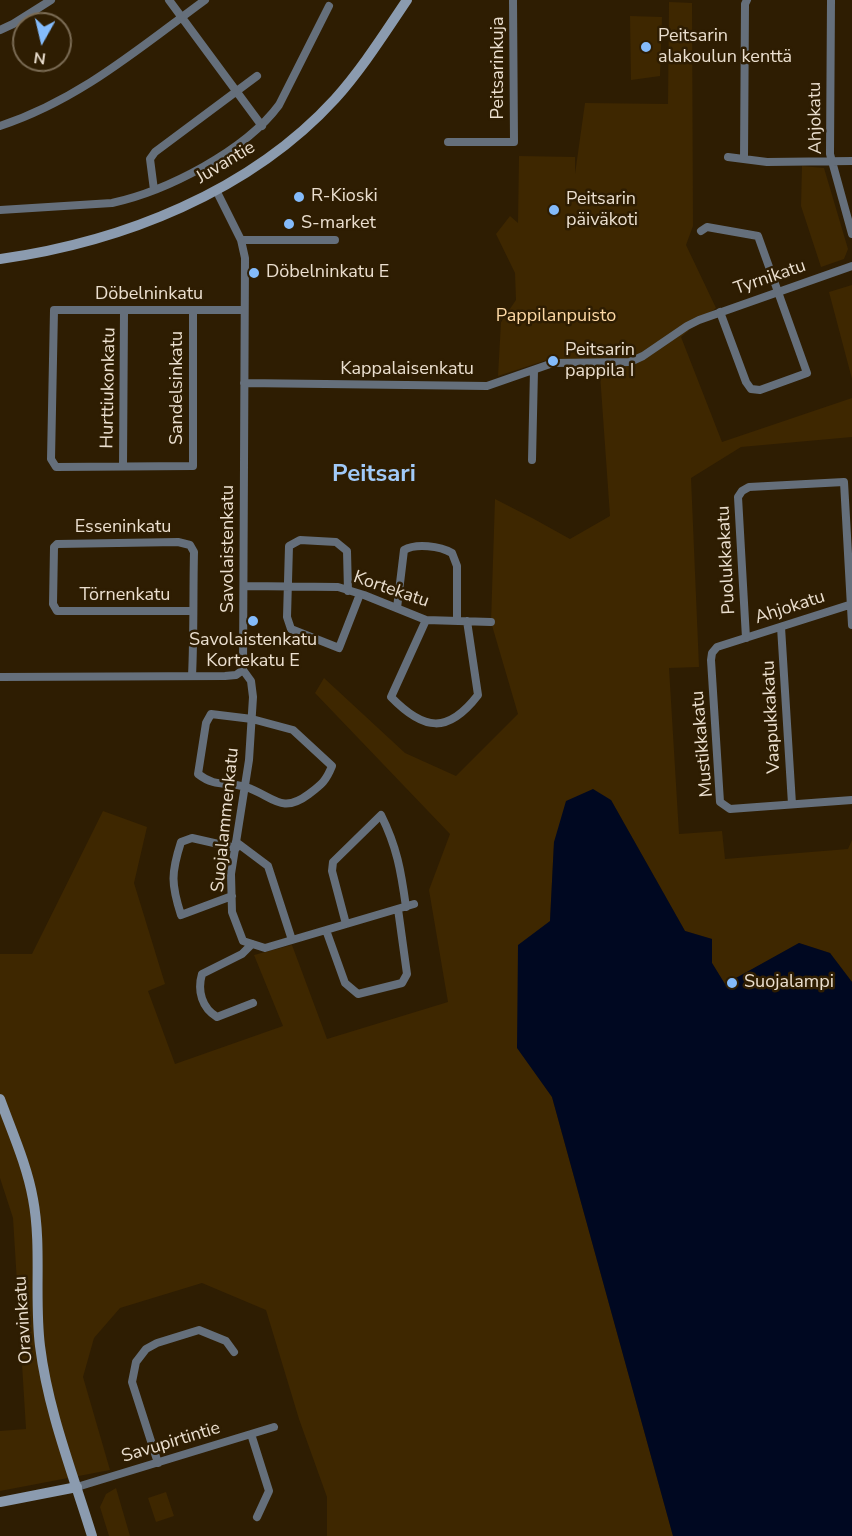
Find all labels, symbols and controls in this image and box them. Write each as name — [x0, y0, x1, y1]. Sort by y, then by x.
north arrow — [12, 12, 72, 72]
street label: Peitsarinkuja — [488, 17, 510, 119]
place label: Peitsarin alakoulun kenttä — [658, 26, 792, 68]
marker: Peitsarin alakoulun kenttä — [639, 40, 653, 54]
text: N — [32, 46, 47, 70]
street label: Ahjokatu — [805, 82, 827, 154]
street label: Juvantie — [193, 137, 259, 189]
place label: R-Kioski — [311, 186, 378, 208]
place label: Peitsarin päiväkoti — [566, 189, 638, 232]
marker: R-Kioski — [292, 190, 306, 204]
marker: Peitsarin päiväkoti — [547, 203, 561, 217]
place label: S-market — [301, 213, 376, 235]
marker: S-market — [282, 217, 296, 231]
street label: Tyrnikatu — [731, 256, 809, 300]
place label: Döbelninkatu E — [266, 262, 389, 284]
marker: Döbelninkatu E — [247, 266, 261, 280]
street label: Döbelninkatu — [95, 284, 203, 306]
park label: Pappilanpuisto — [496, 306, 616, 328]
street label: Hurttiukonkatu — [97, 327, 121, 449]
street label: Sandelsinkatu — [167, 331, 189, 445]
place label: Peitsarin pappila I — [565, 340, 635, 382]
marker: Peitsarin pappila I — [546, 354, 560, 368]
street label: Kappalaisenkatu — [340, 359, 474, 381]
district label: Peitsari — [332, 461, 416, 489]
street label: Savolaistenkatu — [218, 485, 240, 613]
street label: Puolukkakatu — [713, 505, 741, 615]
street label: Esseninkatu — [75, 517, 171, 539]
street label: Kortekatu — [350, 567, 432, 613]
street label: Törnenkatu — [80, 585, 170, 607]
street label: Ahjokatu — [752, 587, 828, 629]
marker: Savolaistenkatu Kortekatu E — [246, 614, 260, 628]
place label: Savolaistenkatu Kortekatu E — [189, 630, 317, 672]
street label: Vaapukkakatu — [758, 660, 786, 774]
street label: Mustikkakatu — [688, 690, 718, 798]
street label: Suojalammenkatu — [208, 747, 244, 893]
place label: Suojalampi — [744, 972, 834, 994]
marker: Suojalampi — [725, 976, 739, 990]
street label: Oravinkatu — [10, 1275, 38, 1365]
street label: Savupirtintie — [119, 1418, 223, 1468]

